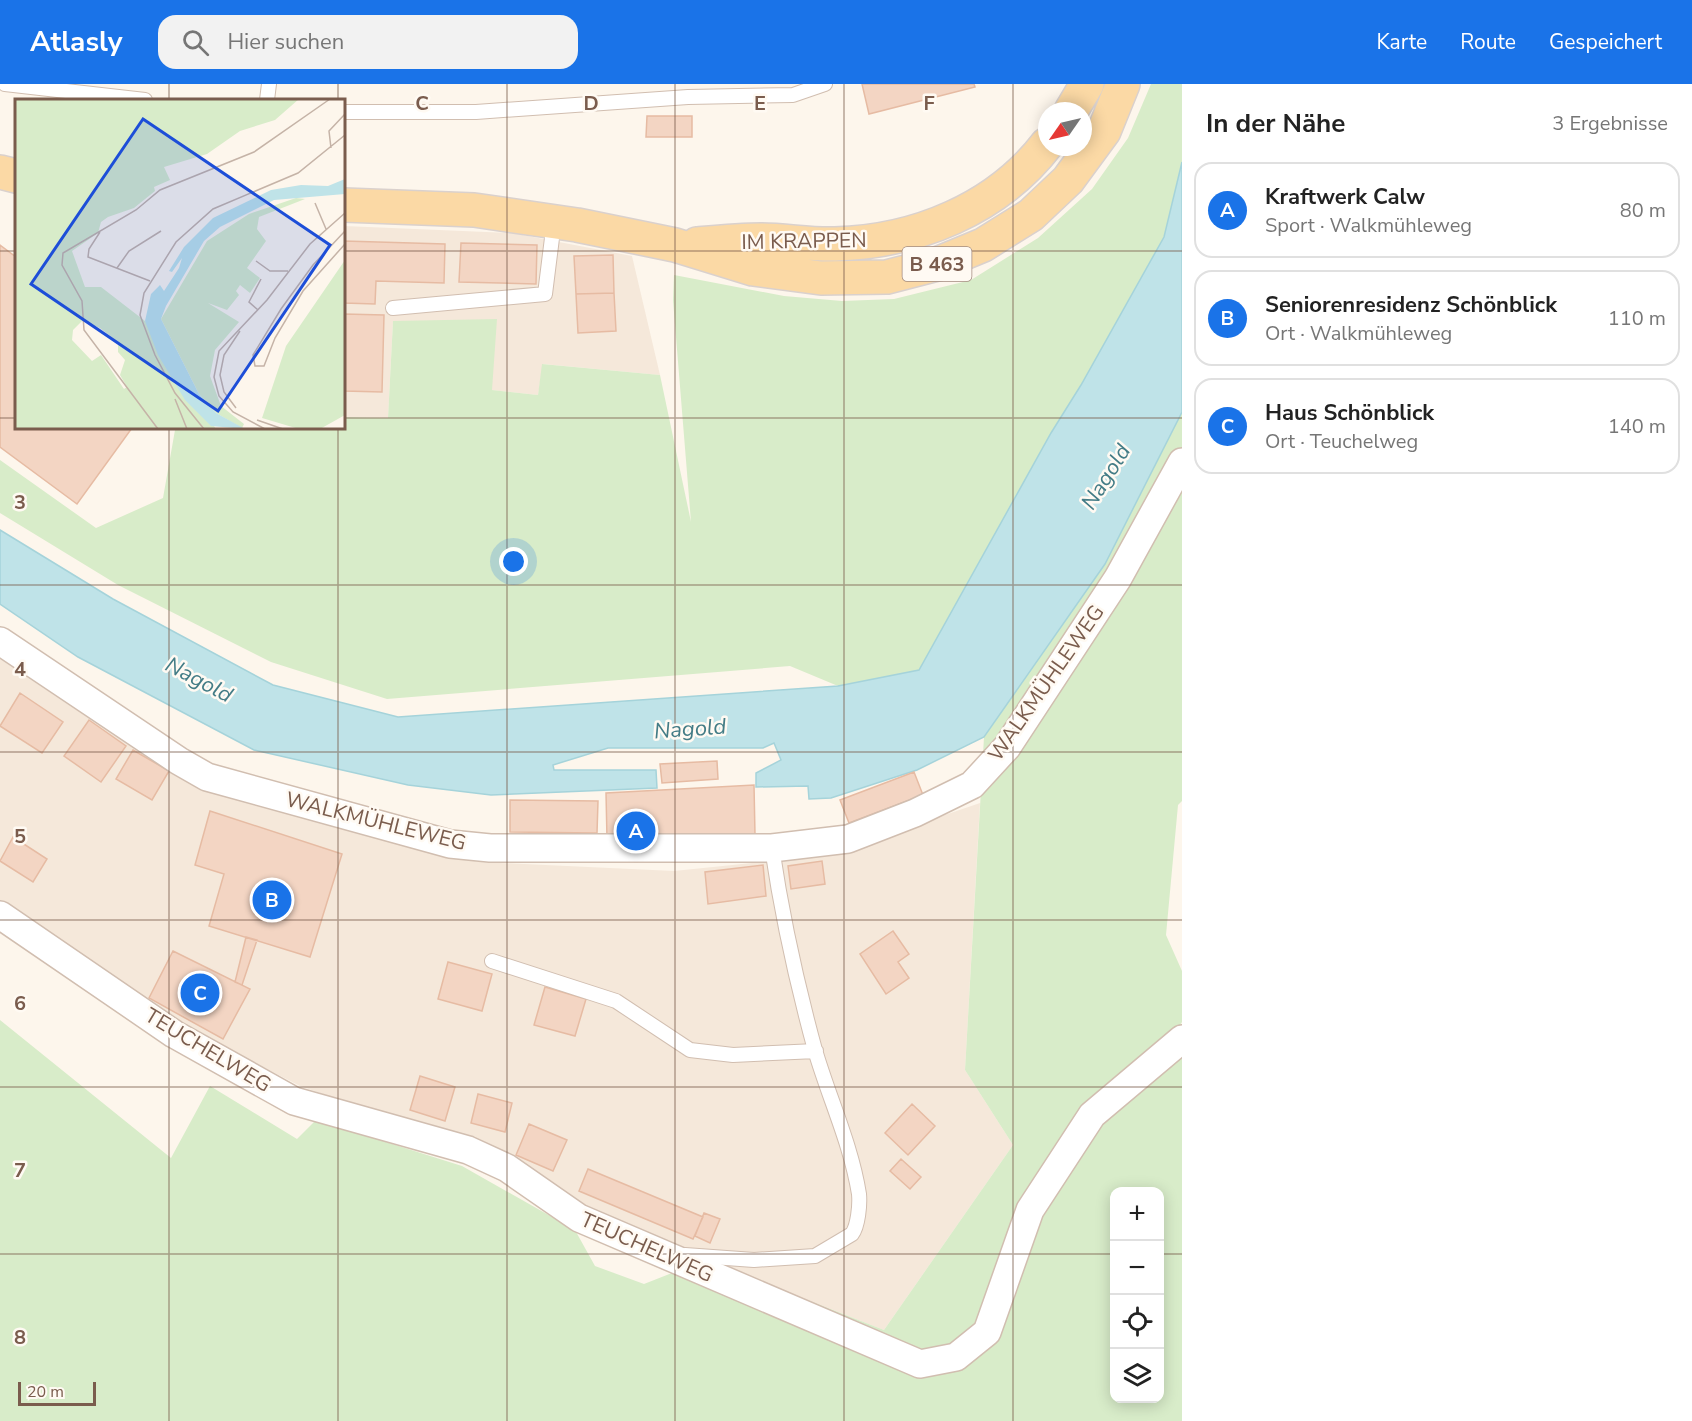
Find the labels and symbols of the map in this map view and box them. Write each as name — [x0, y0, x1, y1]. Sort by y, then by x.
text: C — [415, 90, 429, 117]
text: D — [583, 90, 599, 117]
text: E — [754, 90, 766, 117]
text: F — [923, 90, 935, 117]
inset map — [15, 99, 345, 429]
north arrow — [1038, 102, 1092, 156]
street label: IM KRAPPEN — [741, 226, 867, 256]
road number: B 463 — [902, 247, 972, 281]
water label: Nagold — [1074, 438, 1138, 516]
text: 3 — [14, 489, 26, 516]
your location — [499, 547, 528, 576]
street label: WALKMÜHLEWEG — [981, 599, 1111, 767]
water label: Nagold — [160, 650, 238, 710]
text: 4 — [14, 656, 26, 683]
water label: Nagold — [653, 712, 727, 746]
street label: WALKMÜHLEWEG — [283, 785, 469, 857]
pin: A — [616, 808, 656, 854]
text: 5 — [14, 823, 26, 850]
pin: B — [252, 878, 292, 922]
pin: C — [180, 970, 220, 1016]
text: 6 — [14, 990, 26, 1017]
street label: TEUCHELWEG — [140, 1001, 276, 1099]
text: 7 — [14, 1157, 26, 1184]
street label: TEUCHELWEG — [576, 1205, 718, 1289]
text: 8 — [14, 1324, 26, 1351]
scale bar — [18, 1379, 96, 1406]

